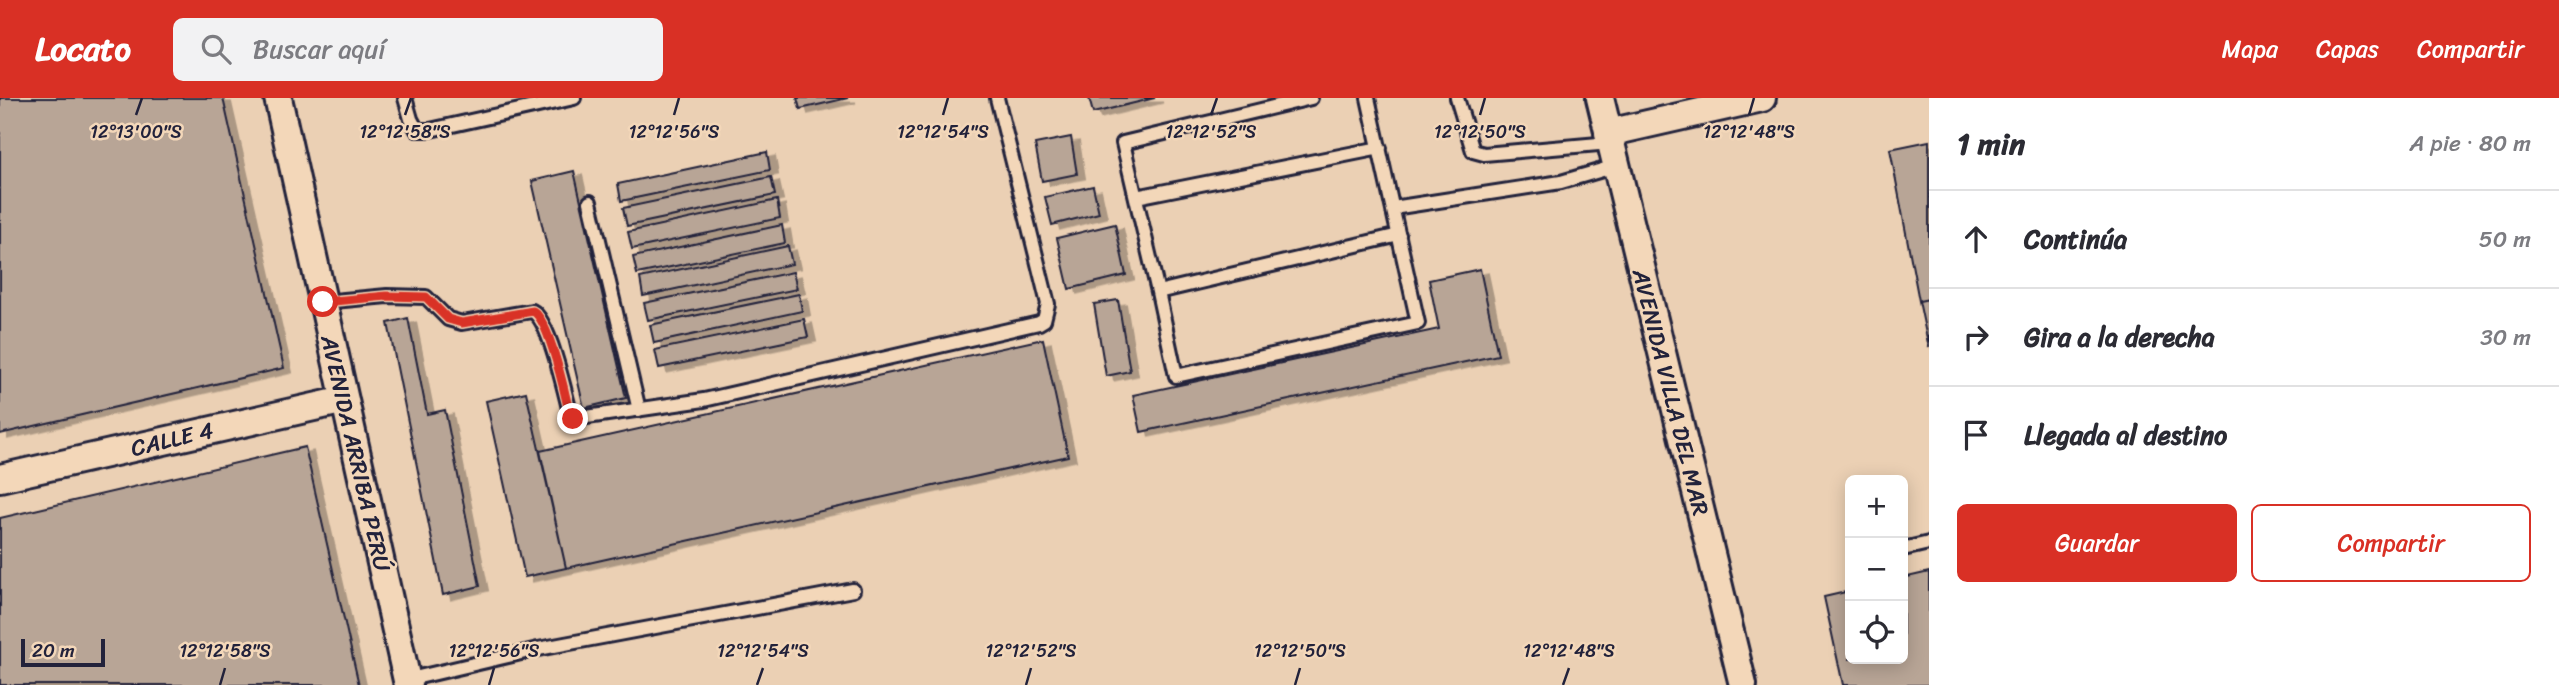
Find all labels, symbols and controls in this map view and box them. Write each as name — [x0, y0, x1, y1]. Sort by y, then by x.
search box — [173, 18, 663, 81]
text: Locato — [35, 20, 131, 78]
text: Buscar aquí — [253, 26, 385, 72]
text: Mapa — [2222, 28, 2278, 70]
text: Capas — [2316, 28, 2379, 70]
text: Compartir — [2417, 28, 2524, 70]
icon: search — [197, 30, 235, 68]
text: 12°13'00"S — [90, 116, 182, 148]
text: 12°12'58"S — [359, 116, 451, 148]
text: 12°12'56"S — [629, 116, 719, 148]
text: 12°12'54"S — [897, 116, 989, 148]
text: 12°12'52"S — [1166, 116, 1256, 148]
text: 12°12'50"S — [1434, 116, 1526, 148]
text: 12°12'48"S — [1703, 116, 1795, 148]
text: 1 min — [1957, 117, 2025, 171]
text: A pie · 80 m — [2409, 123, 2531, 164]
text: Continúa — [2024, 216, 2127, 262]
text: 50 m — [2479, 219, 2531, 260]
icon: ahead — [1957, 220, 1995, 258]
street label: AVENIDA VILLA DEL MAR — [1620, 263, 1721, 520]
route start — [307, 286, 338, 317]
text: Gira a la derecha — [2024, 314, 2215, 360]
text: 30 m — [2480, 317, 2531, 358]
icon: right — [1957, 318, 1995, 356]
street label: AVENIDA ARRIBA PERÚ — [308, 330, 403, 576]
route end — [557, 403, 588, 434]
street label: CALLE 4 — [127, 410, 218, 469]
text: Llegada al destino — [2024, 412, 2227, 458]
icon: arrive — [1957, 416, 1995, 454]
map controls — [1845, 475, 1908, 664]
button: + — [1845, 475, 1908, 538]
button: Guardar — [1957, 504, 2237, 582]
button: Compartir — [2251, 504, 2531, 582]
button: − — [1845, 538, 1908, 601]
button: locate — [1845, 601, 1908, 664]
text: 20 m — [32, 634, 75, 667]
text: 12°12'58"S — [179, 635, 271, 667]
text: 12°12'56"S — [449, 635, 539, 667]
text: 12°12'54"S — [717, 635, 809, 667]
text: 12°12'52"S — [986, 635, 1076, 667]
text: 12°12'50"S — [1254, 635, 1346, 667]
text: 12°12'48"S — [1523, 635, 1615, 667]
scale bar — [21, 636, 105, 668]

